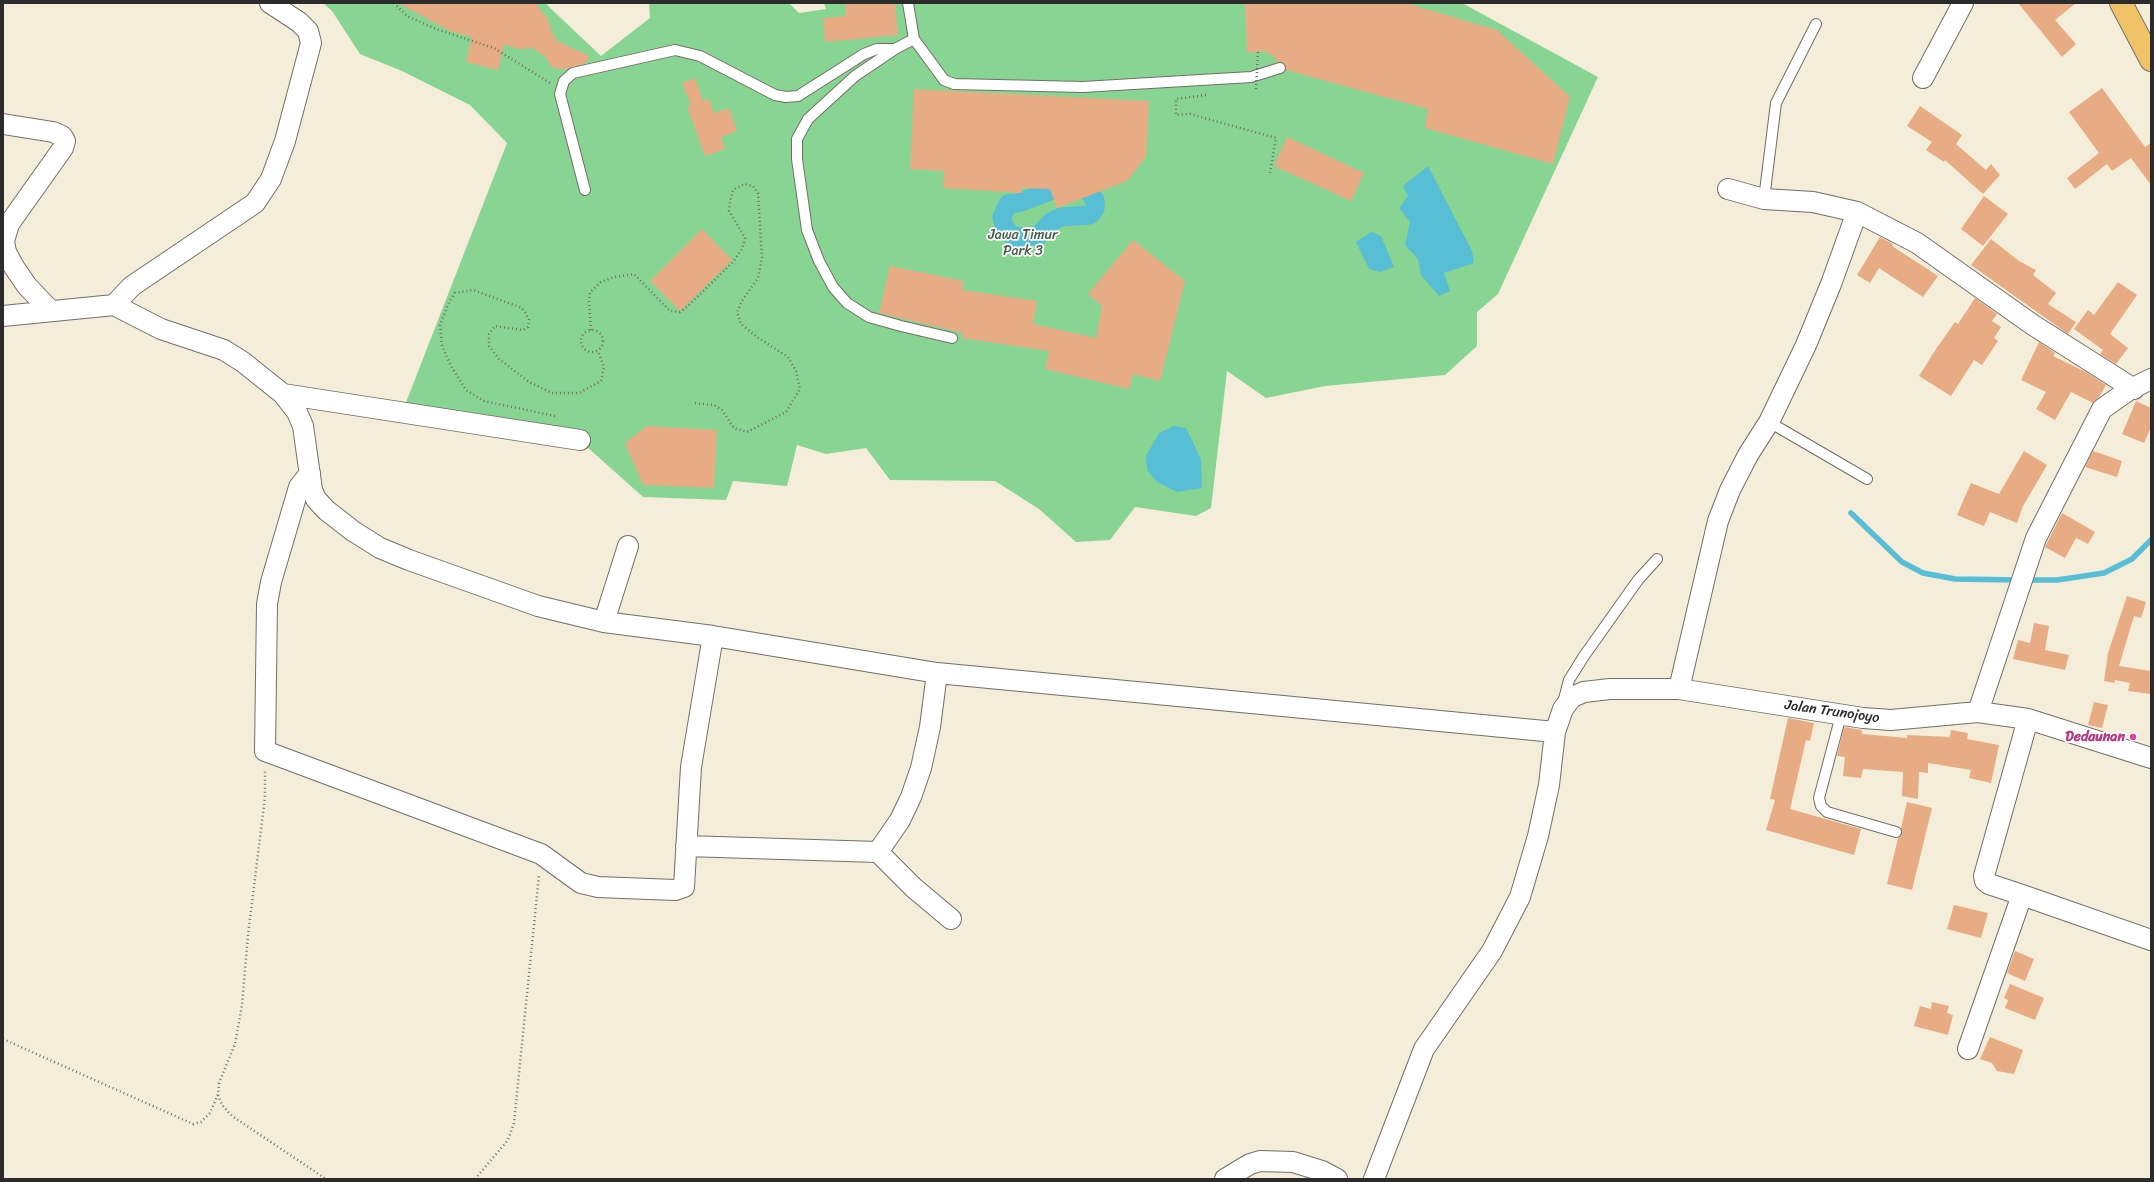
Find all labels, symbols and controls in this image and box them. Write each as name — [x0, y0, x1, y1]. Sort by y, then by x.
park label: Jawa Timur Park 3 — [988, 227, 1058, 260]
street label: Jalan Trunojoyo — [1783, 697, 1881, 727]
place label: Dedaunan — [2065, 729, 2125, 745]
marker: Dedaunan — [2128, 732, 2138, 742]

